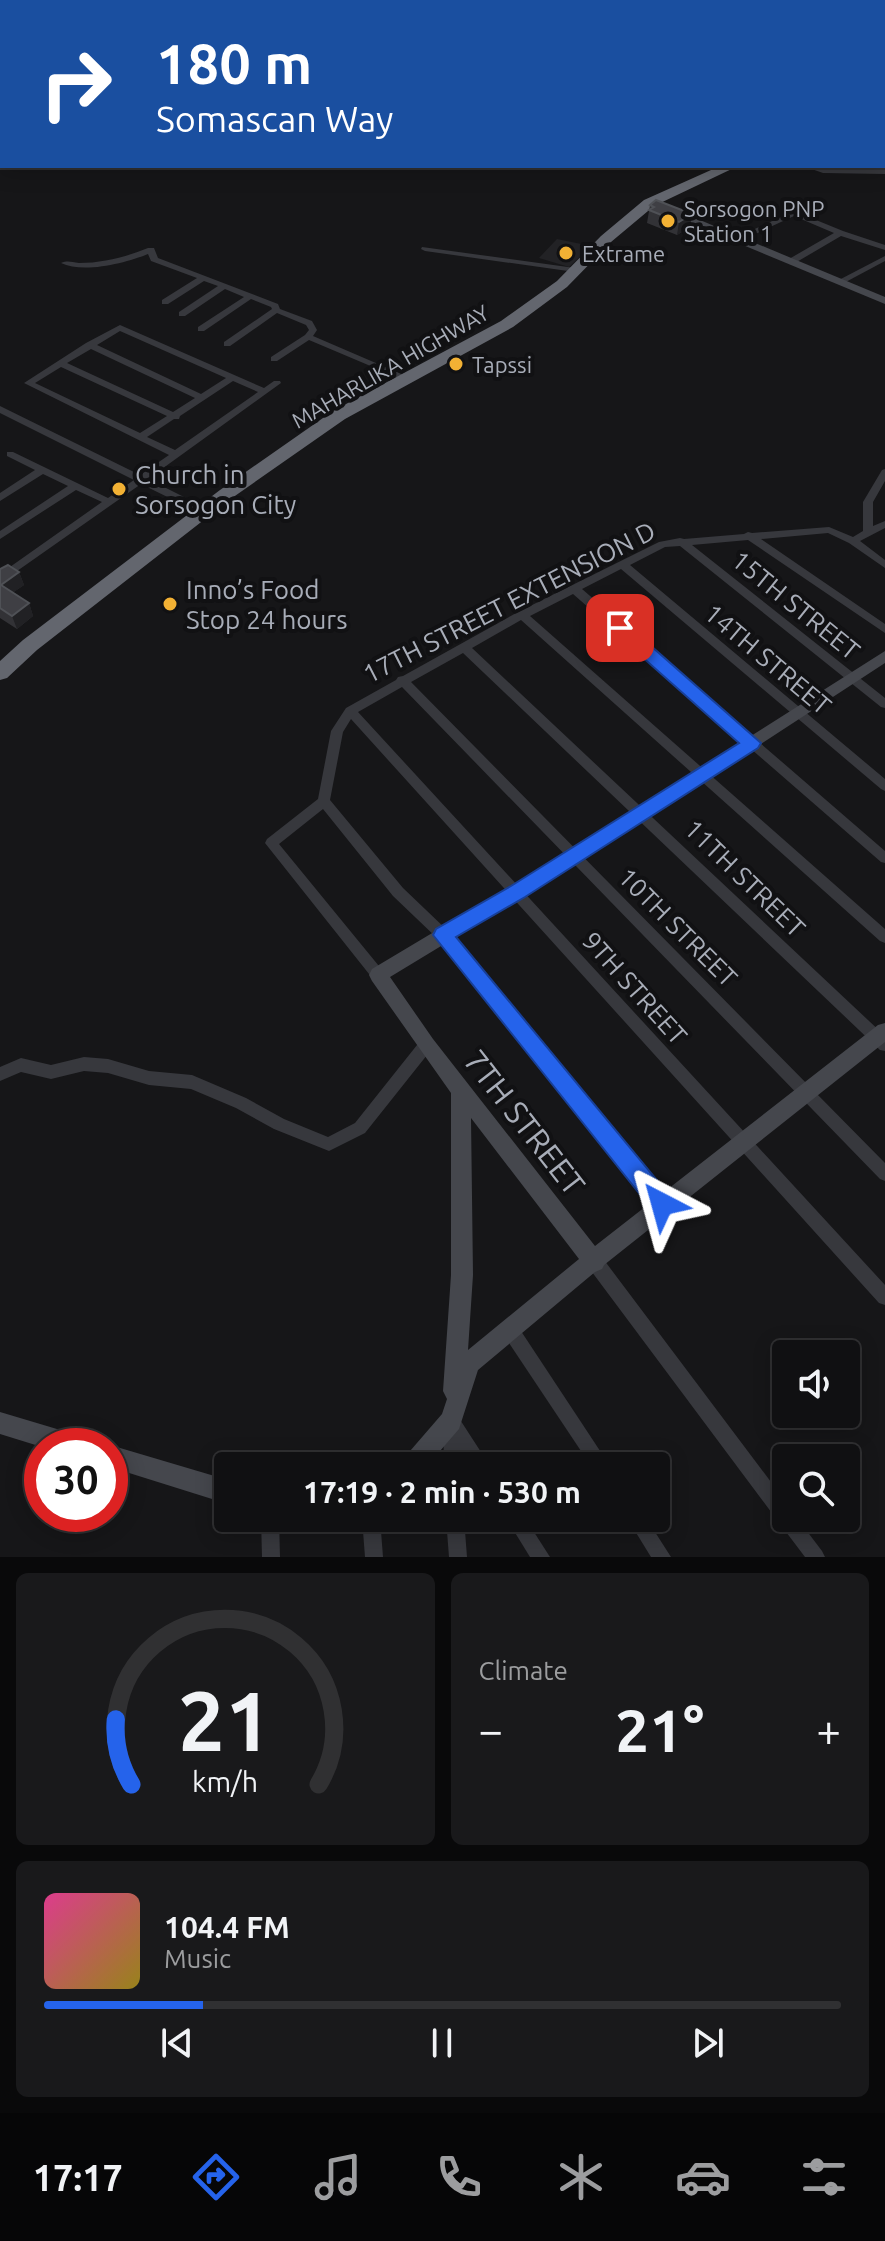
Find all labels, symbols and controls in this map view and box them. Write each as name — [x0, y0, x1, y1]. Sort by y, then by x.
icon: right — [24, 32, 128, 136]
text: 180 m — [156, 32, 312, 95]
text: Somascan Way — [156, 98, 393, 139]
place label: Sorsogon PNP Station 1 — [684, 196, 824, 246]
marker: Sorsogon PNP Station 1 — [659, 212, 677, 230]
place label: Extrame — [582, 241, 665, 266]
marker: Extrame — [557, 244, 575, 262]
street label: MAHARLIKA HIGHWAY — [287, 299, 493, 433]
place label: Tapssi — [472, 352, 532, 377]
marker: Tapssi — [447, 355, 465, 373]
place label: Church in Sorsogon City — [135, 460, 296, 519]
marker: Church in Sorsogon City — [110, 480, 128, 498]
street label: 17TH STREET EXTENSION D — [358, 516, 660, 688]
street label: 15TH STREET — [726, 545, 866, 665]
place label: Inno’s Food Stop 24 hours — [186, 575, 348, 634]
pin — [586, 594, 654, 662]
marker: Inno’s Food Stop 24 hours — [161, 595, 179, 613]
street label: 14TH STREET — [699, 598, 837, 720]
icon: arrive — [598, 606, 642, 650]
street label: 11TH STREET — [679, 813, 811, 943]
street label: 10TH STREET — [613, 862, 743, 992]
street label: 9TH STREET — [577, 926, 693, 1050]
street label: 7TH STREET — [457, 1043, 593, 1202]
position arrow — [620, 1162, 704, 1246]
map controls — [772, 1340, 860, 1532]
button: sound — [772, 1340, 860, 1428]
speed limit sign: 30 — [24, 1428, 128, 1532]
button: search — [772, 1444, 860, 1532]
text: 17:19 · 2 min · 530 m — [303, 1475, 581, 1509]
text: Climate — [479, 1656, 568, 1685]
text: 21 — [178, 1673, 272, 1767]
text: 21° — [615, 1696, 704, 1763]
text: − — [479, 1705, 503, 1754]
text: + — [816, 1705, 841, 1754]
text: km/h — [192, 1765, 258, 1797]
text: 104.4 FM — [164, 1910, 290, 1944]
text: Music — [164, 1944, 231, 1973]
icon: previous — [155, 2021, 199, 2065]
icon: pause — [420, 2021, 464, 2065]
icon: next — [686, 2021, 730, 2065]
icon: directions — [188, 2149, 244, 2205]
icon: music — [310, 2149, 366, 2205]
icon: phone — [431, 2149, 487, 2205]
icon: climate — [553, 2149, 609, 2205]
icon: car — [675, 2149, 731, 2205]
icon: filters — [796, 2149, 852, 2205]
text: 17:17 — [33, 2157, 123, 2198]

